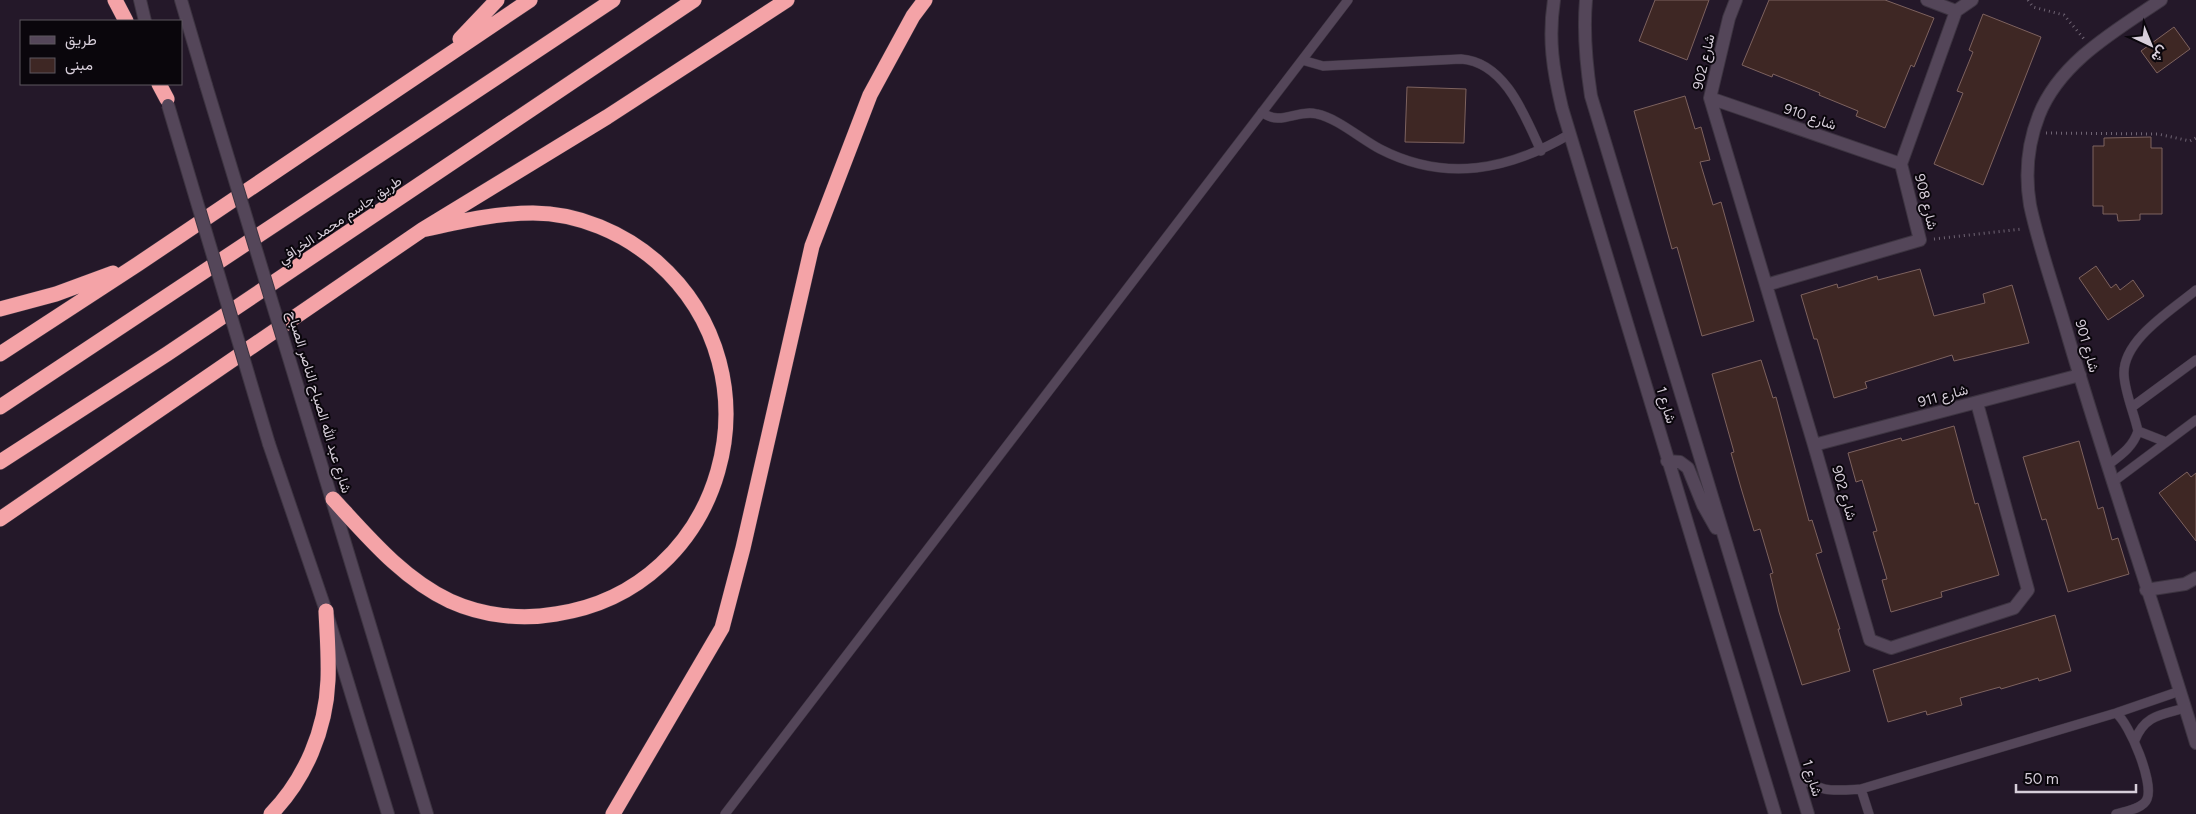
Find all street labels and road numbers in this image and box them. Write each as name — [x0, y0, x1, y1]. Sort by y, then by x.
street label: شارع 902 — [1689, 33, 1721, 92]
street label: شارع 910 — [1781, 100, 1838, 136]
street label: طريق جاسم محمد الخرافي — [275, 172, 407, 270]
street label: شارع 908 — [1909, 172, 1941, 232]
street label: شارع عبد الله الصباح الناصر الصباح — [281, 309, 355, 496]
street label: شارع 901 — [2069, 318, 2103, 375]
street label: شارع 911 — [1916, 381, 1970, 413]
street label: شارع 1 — [1650, 385, 1680, 426]
street label: شارع 902 — [1826, 464, 1860, 523]
street label: شارع 1 — [1796, 758, 1826, 799]

